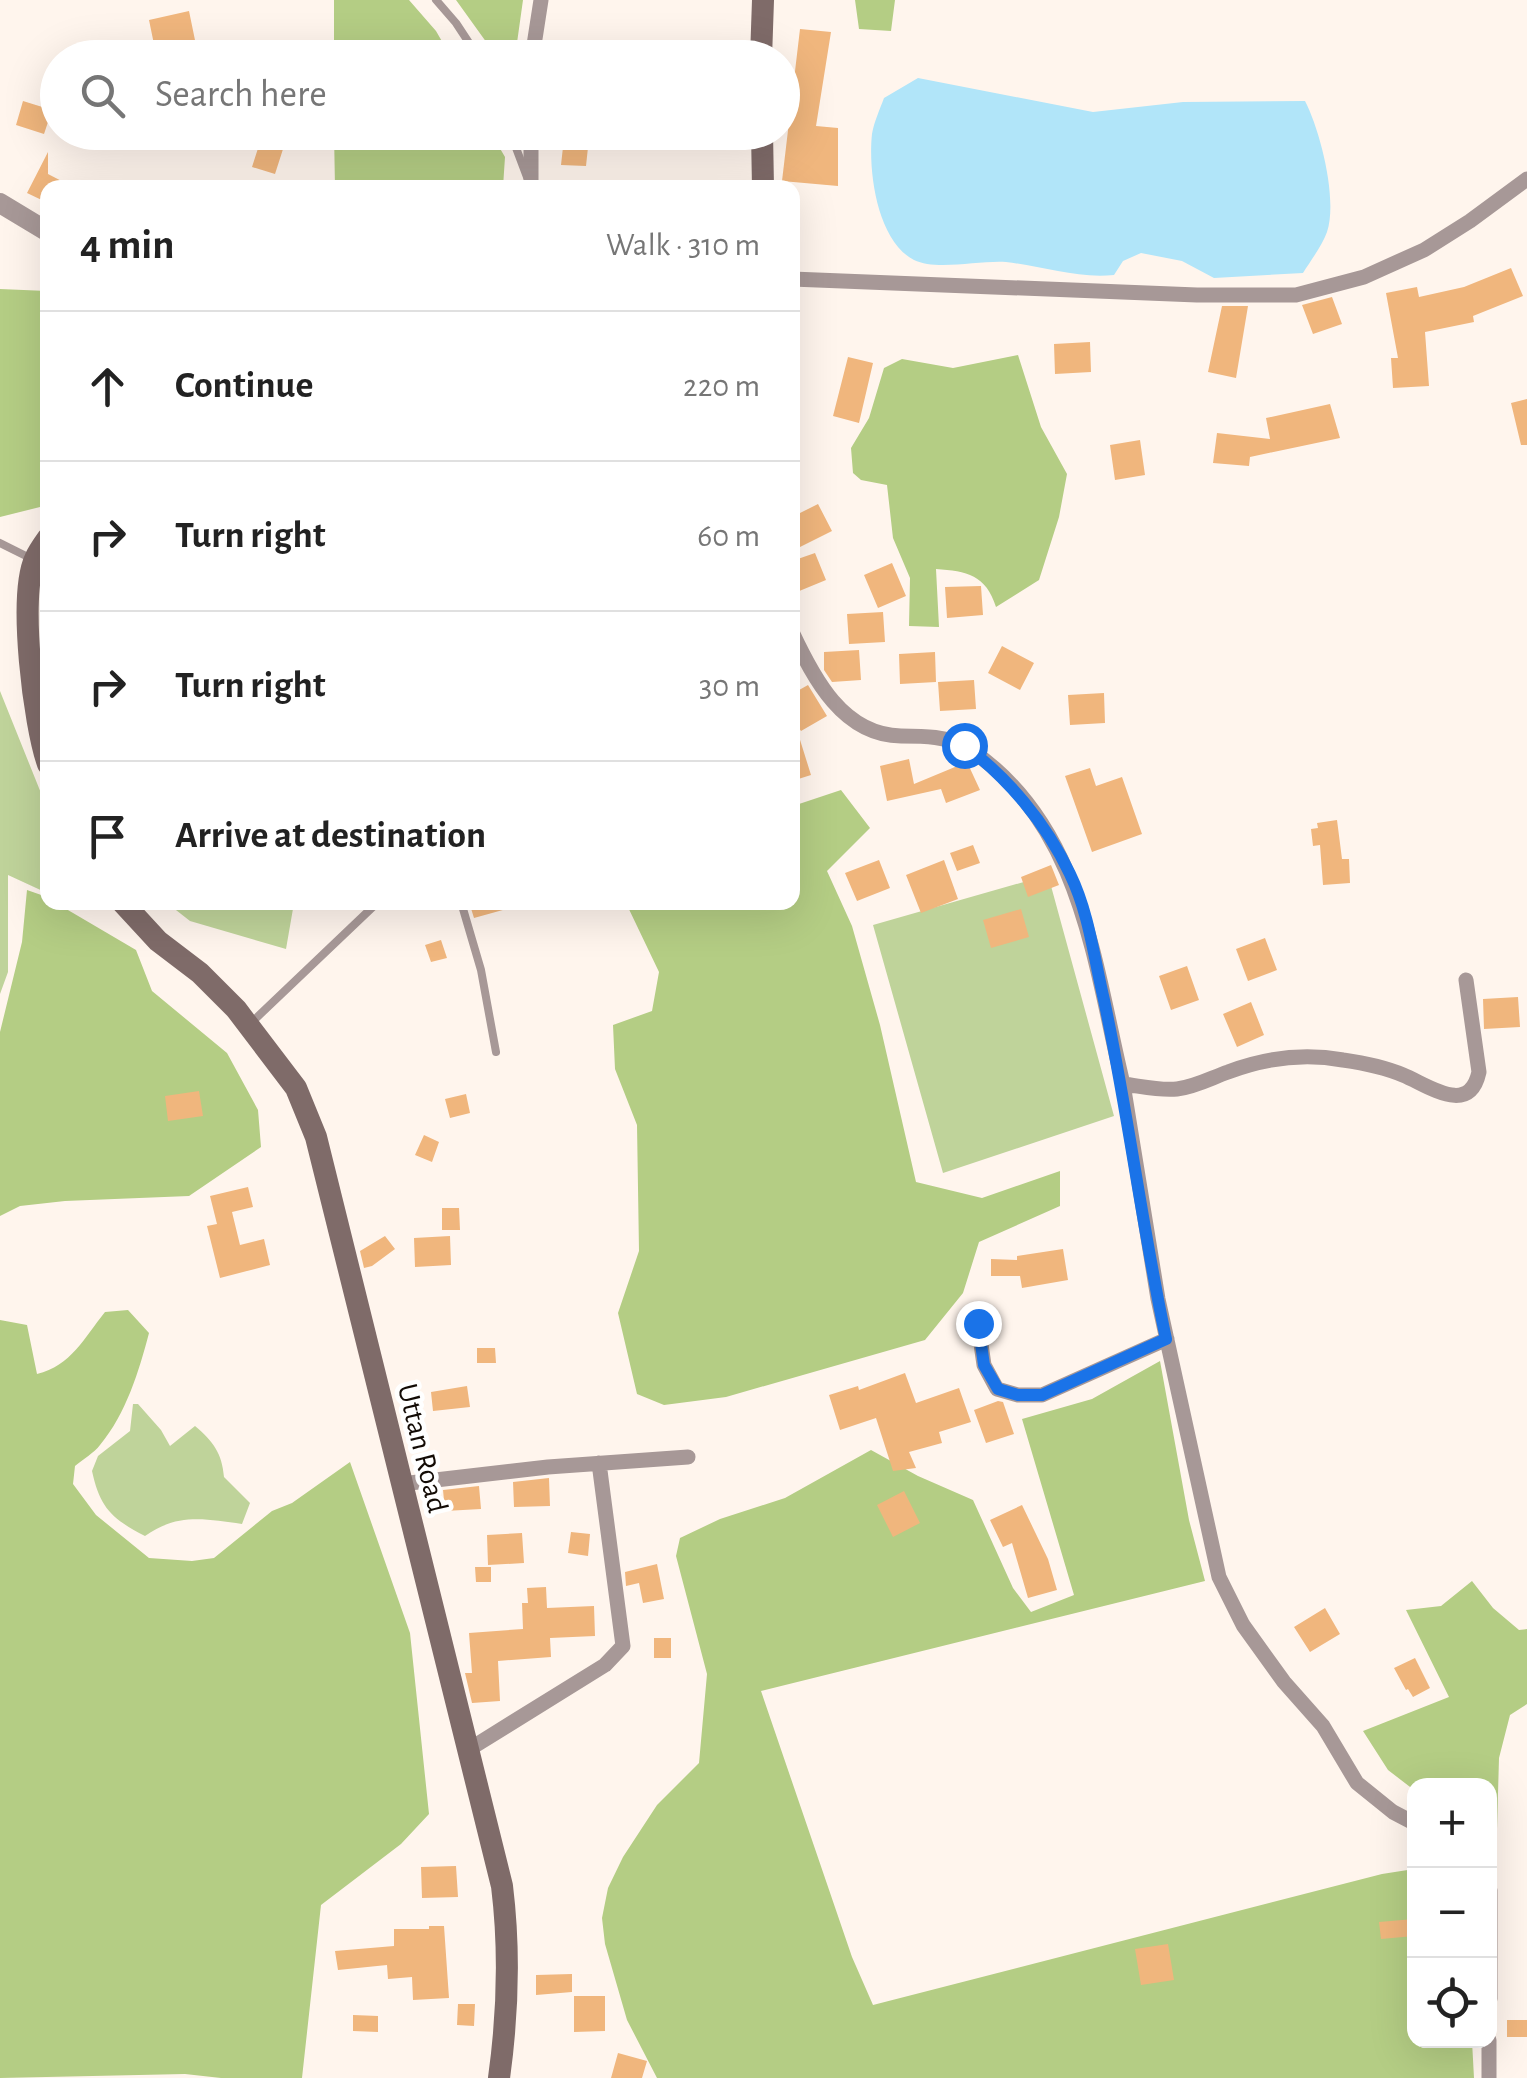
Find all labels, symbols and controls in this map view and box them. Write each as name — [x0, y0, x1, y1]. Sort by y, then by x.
search box — [40, 40, 800, 150]
icon: search — [75, 68, 130, 123]
text: Search here — [155, 76, 327, 114]
text: 4 min — [80, 224, 175, 266]
text: Walk · 310 m — [606, 229, 760, 261]
icon: ahead — [80, 359, 135, 414]
text: Continue — [175, 367, 313, 405]
text: 220 m — [683, 370, 760, 402]
icon: right — [80, 509, 135, 564]
text: Turn right — [175, 517, 325, 555]
text: 60 m — [697, 520, 760, 552]
icon: right — [80, 659, 135, 714]
text: Turn right — [175, 667, 325, 705]
text: 30 m — [699, 670, 760, 702]
route start — [942, 723, 988, 769]
icon: arrive — [80, 809, 135, 864]
text: Arrive at destination — [175, 817, 486, 855]
route end — [956, 1301, 1002, 1347]
street label: Uttan Road — [392, 1381, 453, 1516]
map controls — [1407, 1778, 1497, 2048]
button: + — [1407, 1778, 1497, 1868]
button: − — [1407, 1868, 1497, 1958]
button: locate — [1407, 1958, 1497, 2048]

